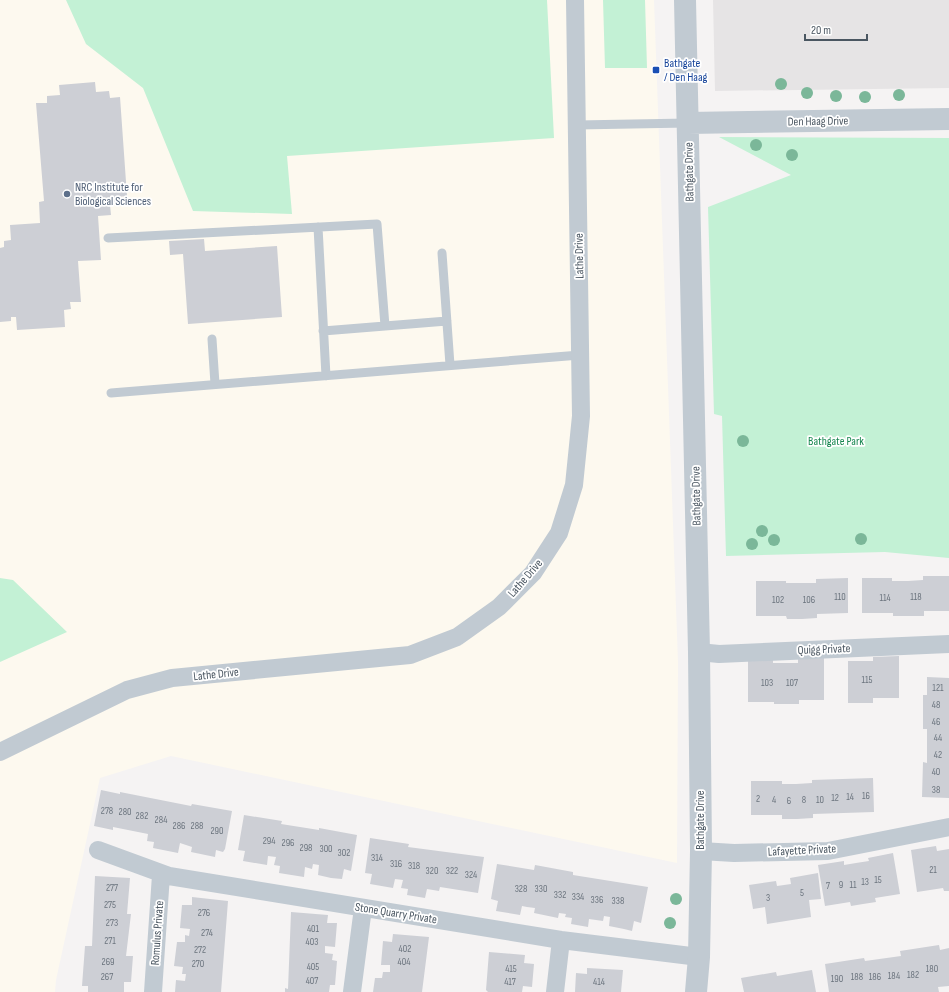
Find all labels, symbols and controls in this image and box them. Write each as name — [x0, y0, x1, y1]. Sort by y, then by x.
scale bar — [805, 16, 867, 42]
text: 20 m — [811, 23, 831, 38]
place label: Bathgate / Den Haag — [664, 56, 708, 85]
marker: Bathgate / Den Haag — [651, 65, 661, 75]
street label: Den Haag Drive — [787, 113, 849, 130]
street label: Bathgate Drive — [681, 142, 698, 202]
place label: NRC Institute for Biological Sciences — [75, 180, 151, 209]
marker: NRC Institute for Biological Sciences — [62, 189, 72, 199]
street label: Lathe Drive — [572, 233, 587, 279]
park label: Bathgate Park — [808, 434, 864, 449]
street label: Bathgate Drive — [688, 466, 705, 526]
street label: Lathe Drive — [505, 556, 546, 600]
house number: 110 — [834, 591, 846, 603]
house number: 118 — [910, 591, 922, 603]
house number: 114 — [879, 592, 891, 604]
house number: 102 — [772, 594, 784, 606]
house number: 106 — [803, 594, 815, 606]
street label: Quigg Private — [797, 641, 851, 658]
street label: Lathe Drive — [193, 665, 240, 684]
house number: 115 — [861, 674, 873, 686]
house number: 103 — [761, 677, 773, 689]
house number: 107 — [786, 677, 798, 689]
house number: 121 — [932, 682, 944, 694]
house number: 48 — [932, 699, 940, 711]
house number: 46 — [932, 716, 940, 728]
house number: 44 — [934, 732, 942, 744]
house number: 42 — [934, 749, 942, 761]
house number: 40 — [932, 766, 940, 778]
house number: 38 — [932, 784, 940, 796]
street label: Bathgate Drive — [693, 790, 708, 850]
house number: 16 — [862, 790, 870, 802]
house number: 14 — [846, 791, 854, 803]
house number: 12 — [831, 792, 839, 804]
house number: 2 — [756, 793, 760, 805]
house number: 4 — [772, 794, 776, 806]
house number: 8 — [802, 794, 806, 806]
house number: 10 — [816, 794, 824, 806]
house number: 6 — [787, 795, 791, 807]
house number: 278 — [101, 805, 113, 817]
house number: 280 — [119, 806, 131, 818]
house number: 282 — [136, 810, 148, 822]
house number: 284 — [155, 814, 167, 826]
house number: 286 — [173, 820, 185, 832]
house number: 288 — [191, 820, 203, 832]
house number: 290 — [210, 825, 224, 837]
house number: 294 — [263, 835, 275, 847]
house number: 296 — [282, 837, 294, 849]
street label: Lafayette Private — [767, 841, 837, 860]
house number: 298 — [300, 842, 312, 854]
house number: 300 — [319, 843, 333, 855]
house number: 302 — [338, 847, 350, 859]
house number: 314 — [371, 852, 383, 864]
house number: 316 — [390, 858, 402, 870]
house number: 318 — [408, 860, 420, 872]
house number: 21 — [929, 864, 937, 876]
house number: 320 — [426, 865, 438, 877]
house number: 322 — [446, 865, 458, 877]
house number: 324 — [465, 869, 477, 881]
house number: 15 — [874, 874, 882, 886]
house number: 13 — [861, 876, 869, 888]
house number: 9 — [839, 879, 843, 891]
house number: 11 — [850, 879, 857, 891]
house number: 7 — [826, 880, 830, 892]
house number: 277 — [106, 882, 118, 894]
house number: 328 — [515, 883, 527, 895]
house number: 330 — [535, 883, 547, 895]
house number: 5 — [800, 887, 804, 899]
house number: 332 — [554, 889, 566, 901]
house number: 334 — [572, 891, 584, 903]
house number: 3 — [766, 892, 770, 904]
house number: 336 — [591, 894, 603, 906]
house number: 338 — [612, 895, 624, 907]
house number: 275 — [104, 899, 116, 911]
street label: Romulus Private — [148, 900, 167, 966]
street label: Stone Quarry Private — [354, 900, 438, 927]
house number: 276 — [198, 907, 210, 919]
house number: 273 — [106, 917, 118, 929]
house number: 401 — [307, 923, 320, 935]
house number: 274 — [201, 927, 213, 939]
house number: 271 — [104, 935, 116, 947]
house number: 403 — [306, 936, 318, 948]
house number: 402 — [399, 943, 411, 955]
house number: 272 — [194, 944, 206, 956]
house number: 269 — [102, 956, 114, 968]
house number: 404 — [398, 956, 410, 968]
house number: 270 — [192, 958, 204, 970]
house number: 405 — [307, 961, 319, 973]
house number: 415 — [505, 963, 517, 975]
house number: 180 — [926, 963, 938, 975]
house number: 182 — [907, 969, 919, 981]
house number: 184 — [888, 970, 900, 982]
house number: 267 — [101, 971, 113, 983]
house number: 188 — [851, 971, 863, 983]
house number: 186 — [869, 971, 881, 983]
house number: 190 — [831, 973, 843, 985]
house number: 407 — [306, 975, 318, 987]
house number: 417 — [504, 976, 516, 988]
house number: 414 — [593, 976, 605, 988]

